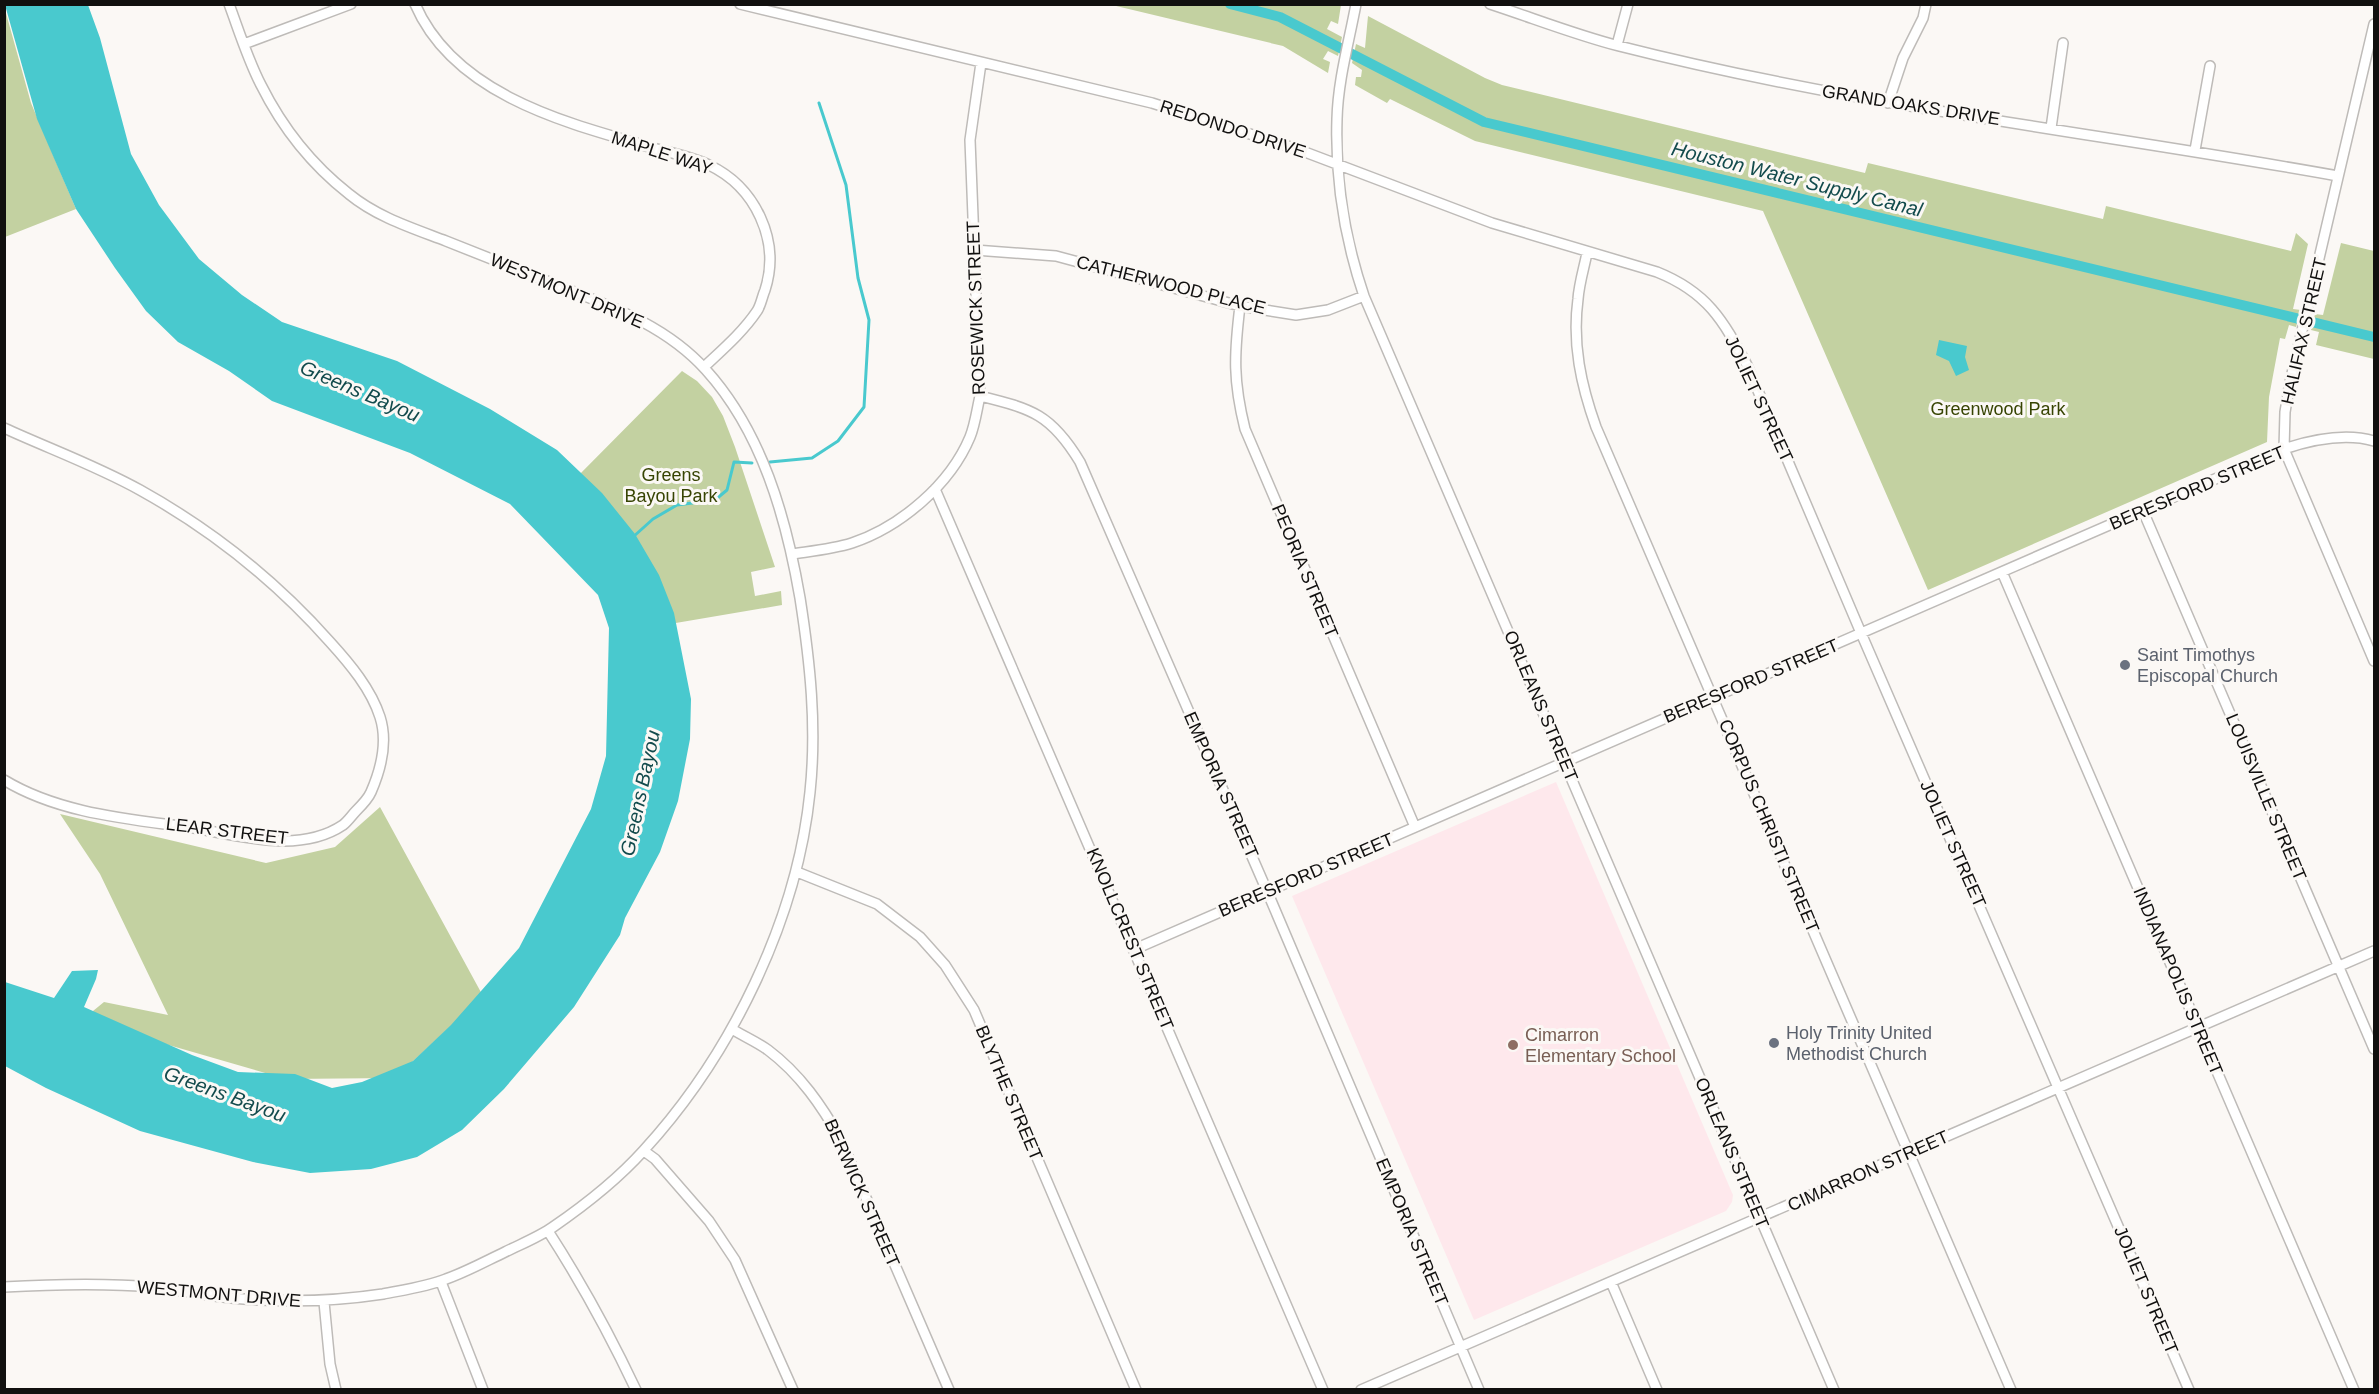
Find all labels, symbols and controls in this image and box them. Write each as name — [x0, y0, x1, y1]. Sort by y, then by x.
street label: GRAND OAKS DRIVE — [1821, 81, 2001, 129]
street label: REDONDO DRIVE — [1158, 96, 1308, 162]
street label: MAPLE WAY — [609, 127, 715, 179]
water label: Houston Water Supply Canal — [1669, 137, 1925, 221]
street label: ROSEWICK STREET — [963, 221, 989, 395]
street label: WESTMONT DRIVE — [487, 250, 647, 332]
street label: CATHERWOOD PLACE — [1074, 252, 1268, 318]
street label: HALIFAX STREET — [2277, 256, 2331, 406]
street label: JOLIET STREET — [1721, 333, 1797, 465]
water label: Greens Bayou — [297, 356, 423, 426]
park label: Greenwood Park — [1930, 399, 2067, 419]
street label: BERESFORD STREET — [2107, 442, 2287, 534]
park label: Greens Bayou Park — [624, 465, 719, 506]
street label: PEORIA STREET — [1268, 501, 1342, 641]
street label: ORLEANS STREET — [1500, 628, 1582, 784]
street label: BERESFORD STREET — [1661, 635, 1841, 727]
place label: Saint Timothys Episcopal Church — [2137, 645, 2278, 686]
marker: Saint Timothys Episcopal Church — [2118, 658, 2132, 672]
street label: EMPORIA STREET — [1180, 709, 1262, 861]
street label: LOUISVILLE STREET — [2222, 711, 2310, 883]
street label: CORPUS CHRISTI STREET — [1715, 716, 1823, 936]
water label: Greens Bayou — [616, 728, 664, 858]
street label: JOLIET STREET — [1916, 777, 1990, 911]
street label: LEAR STREET — [165, 814, 289, 848]
street label: BERESFORD STREET — [1216, 829, 1396, 921]
street label: KNOLLCREST STREET — [1083, 845, 1177, 1033]
street label: INDIANAPOLIS STREET — [2129, 884, 2227, 1078]
street label: BLYTHE STREET — [972, 1022, 1046, 1164]
place label: Holy Trinity United Methodist Church — [1786, 1023, 1932, 1064]
place label: Cimarron Elementary School — [1525, 1025, 1676, 1066]
marker: Holy Trinity United Methodist Church — [1767, 1036, 1781, 1050]
marker: Cimarron Elementary School — [1506, 1038, 1520, 1052]
water label: Greens Bayou — [161, 1062, 289, 1126]
street label: ORLEANS STREET — [1691, 1075, 1773, 1231]
street label: BERWICK STREET — [820, 1116, 904, 1270]
street label: CIMARRON STREET — [1784, 1126, 1952, 1216]
street label: EMPORIA STREET — [1372, 1155, 1452, 1309]
street label: JOLIET STREET — [2110, 1223, 2182, 1357]
street label: WESTMONT DRIVE — [136, 1277, 302, 1311]

